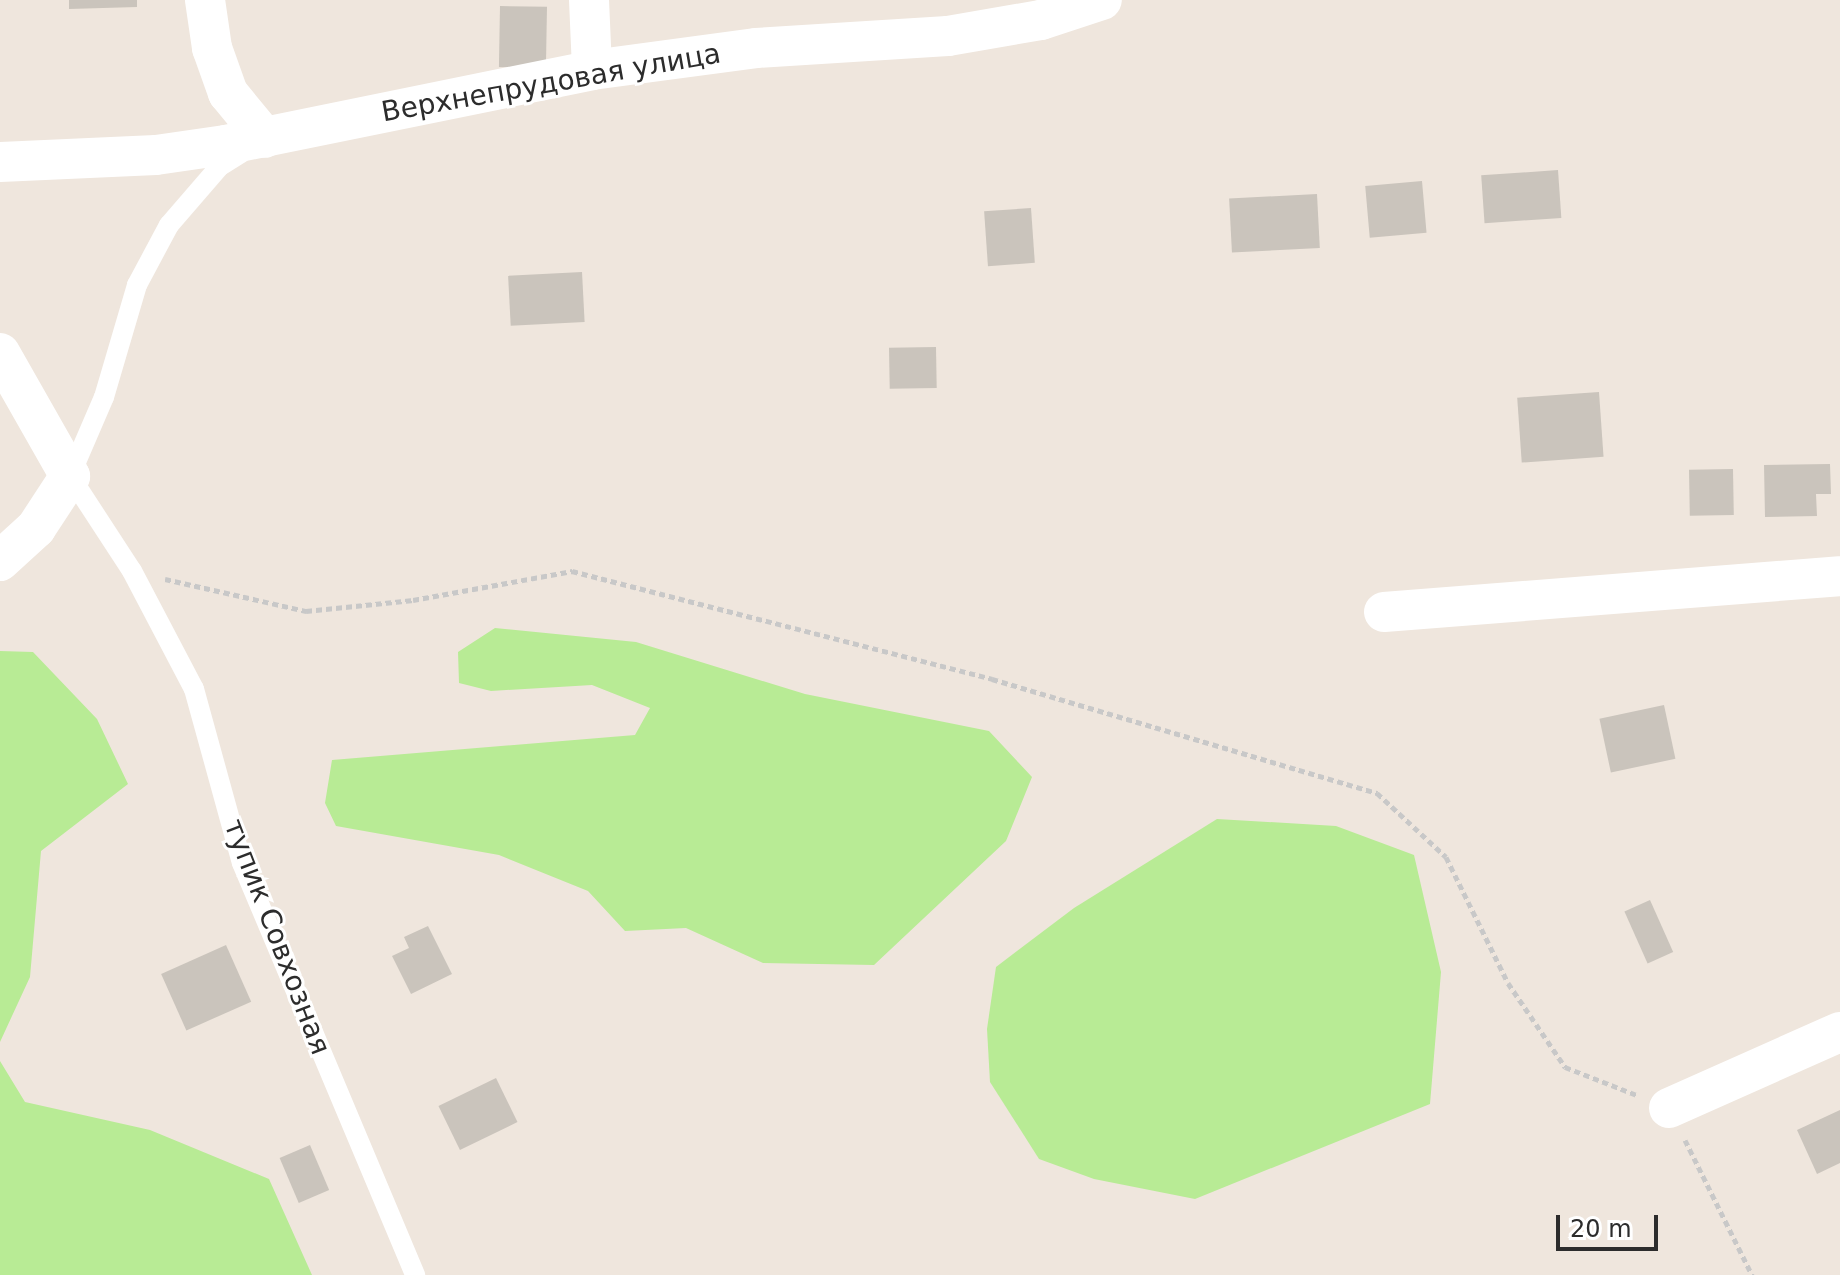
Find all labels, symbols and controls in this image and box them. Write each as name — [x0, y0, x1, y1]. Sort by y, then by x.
street label: Верхнепрудовая улица — [379, 37, 723, 129]
street label: тупик Совхозная — [217, 815, 337, 1059]
scale bar — [1560, 1199, 1662, 1249]
text: 20 m — [1570, 1215, 1632, 1243]

